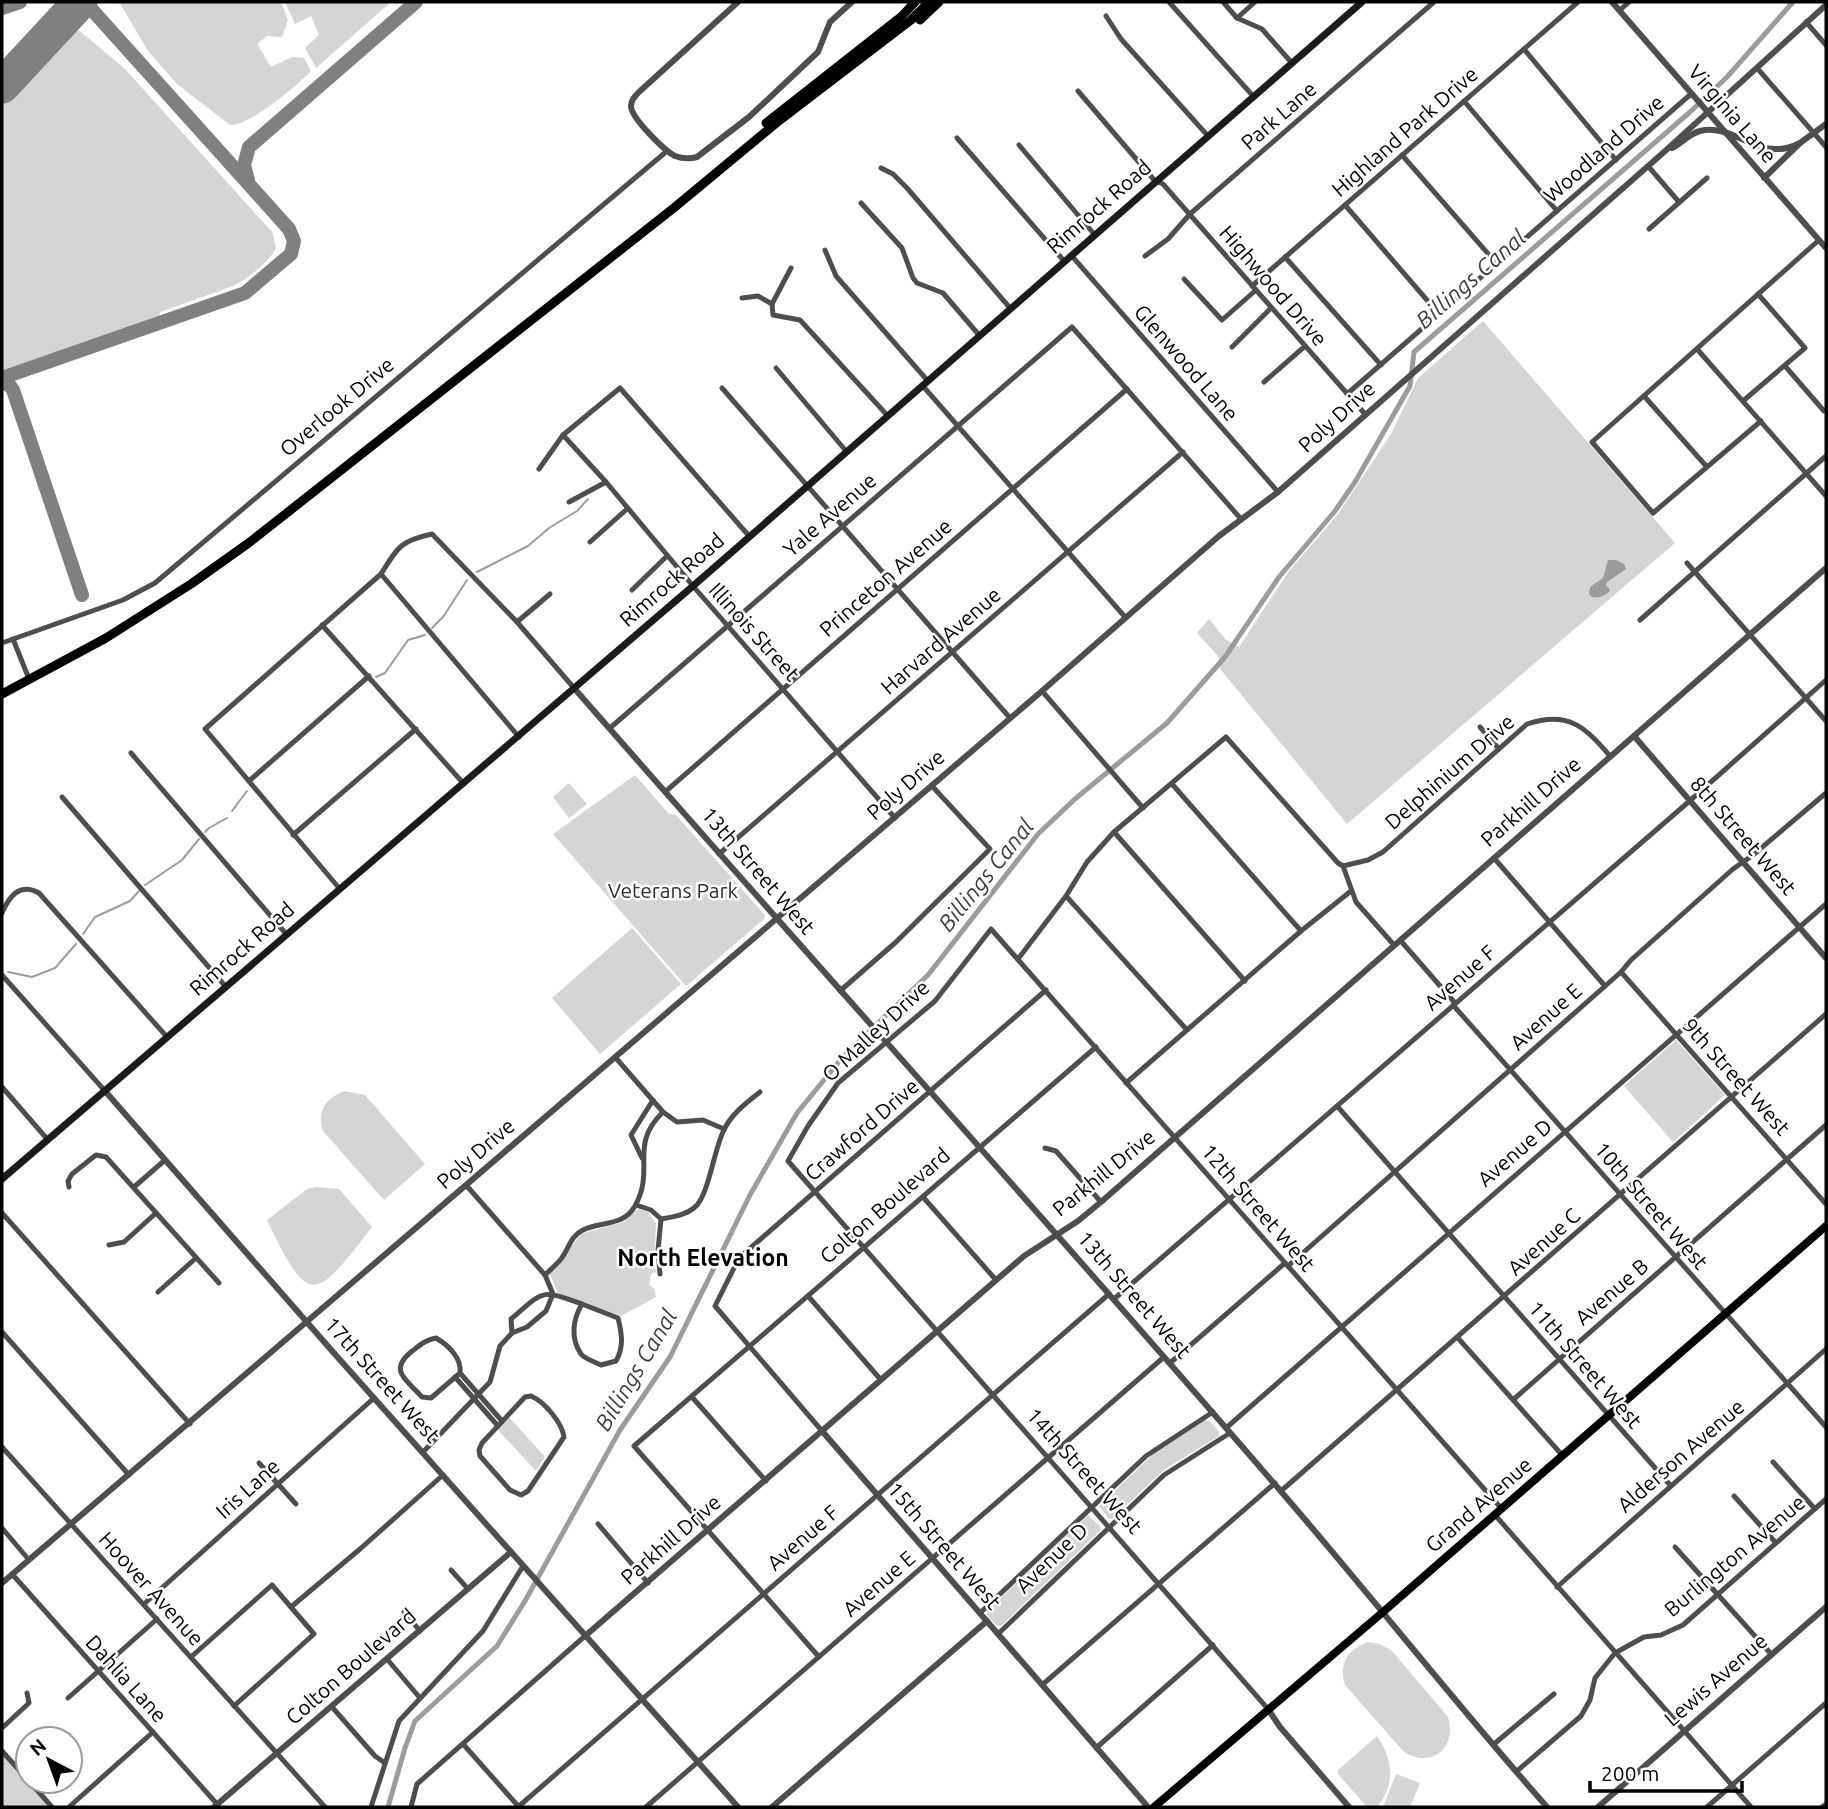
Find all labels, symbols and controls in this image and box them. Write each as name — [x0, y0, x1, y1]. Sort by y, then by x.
street label: Virginia Lane — [1684, 59, 1782, 167]
street label: Highland Park Drive — [1327, 61, 1482, 201]
street label: Park Lane — [1236, 76, 1321, 154]
street label: Woodland Drive — [1538, 90, 1668, 207]
street label: Rimrock Road — [1041, 154, 1155, 258]
street label: Highwood Drive — [1215, 220, 1332, 350]
water label: Billings Canal — [1411, 224, 1531, 333]
street label: Glenwood Lane — [1130, 299, 1244, 425]
street label: Overlook Drive — [275, 352, 398, 461]
street label: Poly Drive — [1293, 376, 1380, 457]
street label: Yale Avenue — [778, 468, 881, 561]
street label: Princeton Avenue — [814, 513, 956, 641]
street label: Rimrock Road — [614, 527, 728, 631]
street label: Illinois Street — [705, 577, 805, 685]
street label: Harvard Avenue — [876, 582, 1005, 699]
street label: Delphinium Drive — [1380, 709, 1519, 834]
street label: Poly Drive — [862, 744, 949, 824]
street label: Parkhill Drive — [1476, 751, 1585, 851]
street label: 8th Street West — [1686, 771, 1801, 899]
street label: 13th Street West — [697, 802, 820, 939]
water label: Billings Canal — [933, 813, 1039, 936]
park label: Veterans Park — [608, 878, 739, 902]
street label: Rimrock Road — [184, 896, 298, 1000]
street label: Avenue F — [1419, 940, 1500, 1015]
street label: O Malley Drive — [817, 975, 934, 1086]
street label: Avenue E — [1505, 978, 1586, 1054]
street label: 9th Street West — [1678, 1013, 1795, 1140]
street label: Crawford Drive — [800, 1073, 923, 1185]
street label: Poly Drive — [432, 1113, 519, 1193]
street label: Avenue D — [1472, 1114, 1556, 1191]
street label: Parkhill Drive — [1048, 1124, 1159, 1221]
street label: 10th Street West — [1590, 1137, 1713, 1274]
street label: 12th Street West — [1197, 1139, 1320, 1276]
street label: Colton Boulevard — [815, 1142, 954, 1268]
street label: Avenue C — [1502, 1203, 1584, 1280]
street label: 13th Street West — [1073, 1226, 1196, 1363]
district label: North Elevation — [617, 1245, 789, 1270]
street label: Avenue B — [1570, 1253, 1653, 1329]
street label: 11th Street West — [1524, 1296, 1647, 1433]
water label: Billings Canal — [590, 1304, 682, 1435]
street label: 17th Street West — [320, 1312, 445, 1447]
street label: Alderson Avenue — [1612, 1394, 1749, 1517]
street label: 14th Street West — [1022, 1403, 1147, 1538]
street label: Grand Avenue — [1420, 1452, 1536, 1557]
street label: Iris Lane — [211, 1453, 284, 1523]
street label: 15th Street West — [883, 1477, 1006, 1614]
street label: Parkhill Drive — [616, 1489, 725, 1589]
street label: Burlington Avenue — [1659, 1489, 1809, 1621]
street label: Avenue F — [762, 1500, 843, 1575]
street label: Avenue D — [1010, 1517, 1092, 1597]
street label: Hoover Avenue — [94, 1527, 209, 1650]
street label: Avenue E — [838, 1546, 919, 1621]
street label: Colton Boulevard — [281, 1603, 420, 1729]
street label: Lewis Avenue — [1659, 1628, 1772, 1730]
street label: Dahlia Lane — [81, 1630, 172, 1727]
north arrow — [14, 1725, 84, 1795]
text: N — [25, 1734, 50, 1760]
scale bar — [1590, 1750, 1742, 1794]
text: 200 m — [1601, 1761, 1659, 1785]

